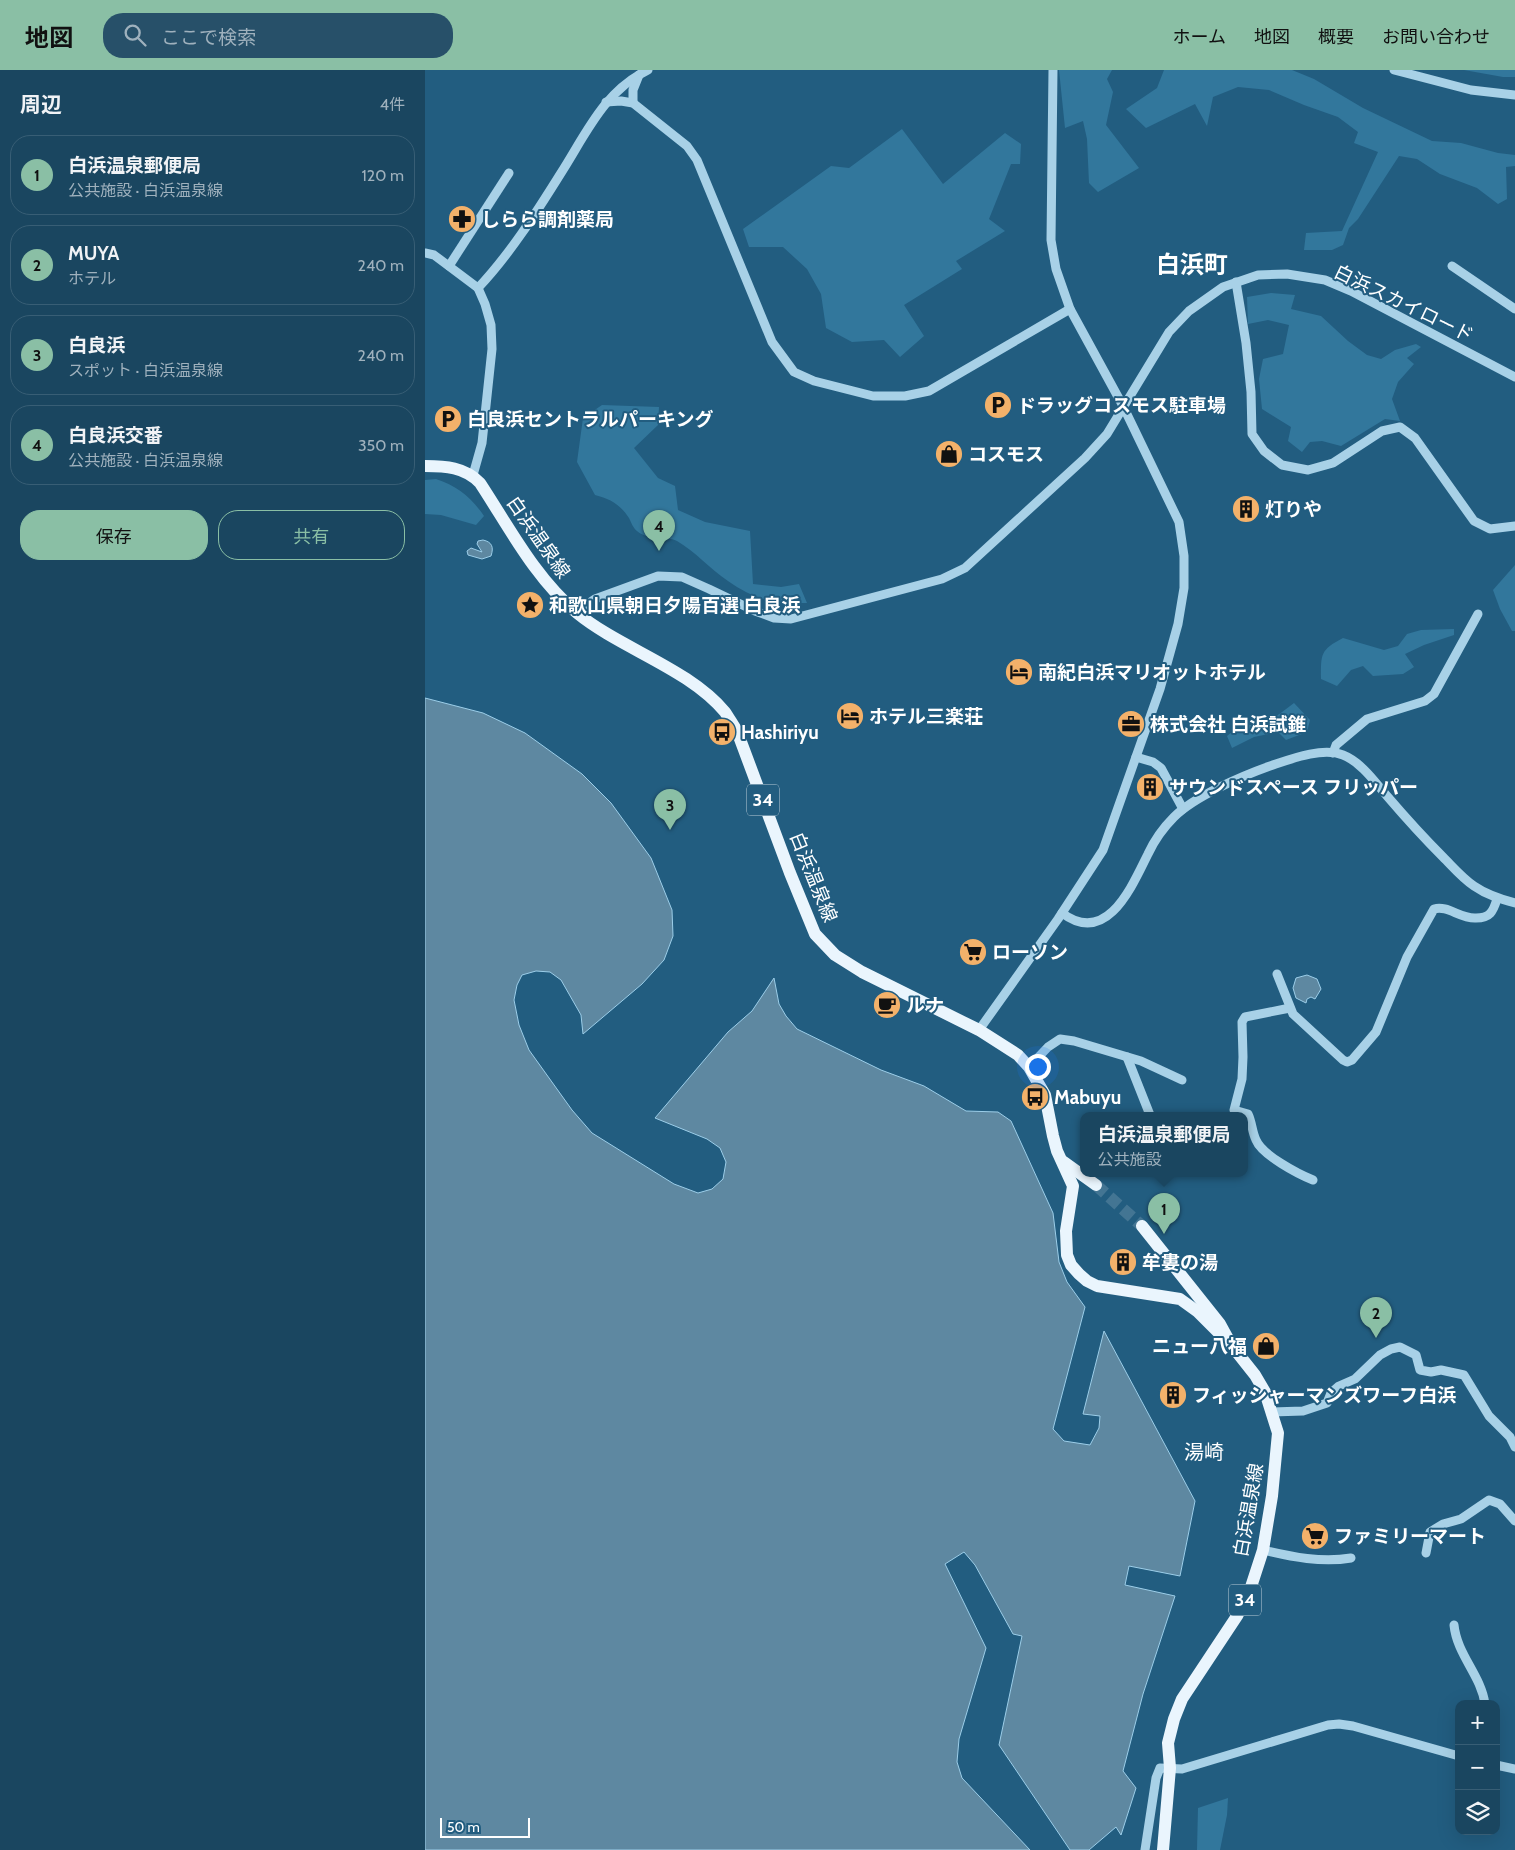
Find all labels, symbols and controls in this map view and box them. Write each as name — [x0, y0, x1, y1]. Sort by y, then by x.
search box — [103, 13, 453, 58]
icon: search — [121, 21, 149, 49]
text: 地図 — [25, 23, 73, 52]
text: ここで検索 — [161, 26, 256, 49]
text: ホーム — [1173, 26, 1226, 48]
text: 地図 — [1254, 26, 1290, 48]
text: 概要 — [1318, 26, 1354, 48]
text: お問い合わせ — [1382, 26, 1490, 48]
text: 周辺 — [20, 92, 62, 117]
text: 4件 — [380, 95, 405, 114]
text: 白浜温泉郵便局 — [68, 154, 201, 177]
text: 1 — [34, 166, 40, 185]
text: 120 m — [362, 166, 404, 185]
text: 公共施設 · 白浜温泉線 — [68, 181, 223, 200]
pharmacy icon: しらら調剤薬局 — [447, 204, 477, 234]
place label: しらら調剤薬局 — [481, 208, 614, 231]
text: MUYA — [68, 242, 119, 265]
district label: 白浜町 — [1156, 250, 1228, 279]
text: 2 — [33, 256, 41, 275]
text: 240 m — [358, 256, 404, 275]
street label: 白浜スカイロード — [1330, 260, 1477, 347]
text: ホテル — [68, 269, 116, 288]
text: 白良浜 — [68, 334, 125, 357]
text: 3 — [33, 346, 41, 365]
text: 240 m — [358, 346, 404, 365]
text: スポット · 白浜温泉線 — [68, 361, 223, 380]
parking icon: ドラッグコスモス駐車場 — [983, 390, 1013, 420]
place label: ドラッグコスモス駐車場 — [1017, 394, 1226, 417]
parking icon: 白良浜セントラルパーキング — [433, 404, 463, 434]
place label: 白良浜セントラルパーキング — [467, 408, 713, 431]
text: 白良浜交番 — [68, 424, 163, 447]
text: 4 — [32, 436, 42, 455]
text: 350 m — [358, 436, 404, 455]
shop icon: コスモス — [934, 439, 964, 469]
place label: コスモス — [968, 443, 1044, 466]
text: 公共施設 · 白浜温泉線 — [68, 451, 223, 470]
street label: 白浜温泉線 — [502, 492, 575, 583]
building icon: 灯りや — [1231, 494, 1261, 524]
place label: 灯りや — [1265, 498, 1322, 521]
button: 保存 — [20, 510, 208, 560]
button: 共有 — [218, 510, 405, 560]
pin: 4 — [643, 510, 675, 551]
place icon: 和歌山県朝日夕陽百選 白良浜 — [515, 590, 545, 620]
place label: 和歌山県朝日夕陽百選 白良浜 — [549, 594, 800, 617]
hotel icon: 南紀白浜マリオットホテル — [1004, 657, 1034, 687]
place label: 南紀白浜マリオットホテル — [1038, 661, 1266, 684]
hotel icon: ホテル三楽荘 — [835, 701, 865, 731]
place label: ホテル三楽荘 — [869, 705, 983, 728]
office icon: 株式会社 白浜試錐 — [1116, 709, 1146, 739]
place label: 株式会社 白浜試錐 — [1150, 713, 1306, 736]
bus stop icon: Hashiriyu — [707, 717, 737, 747]
place label: Hashiriyu — [741, 721, 819, 744]
building icon: サウンドスペース フリッパー — [1135, 772, 1165, 802]
place label: サウンドスペース フリッパー — [1169, 776, 1418, 799]
road number: 34 — [747, 784, 779, 816]
pin: 3 — [654, 789, 686, 830]
street label: 白浜温泉線 — [785, 829, 842, 926]
supermarket icon: ローソン — [958, 937, 988, 967]
place label: ローソン — [992, 941, 1068, 964]
cafe icon: ルナ — [872, 990, 902, 1020]
place label: ルナ — [906, 994, 944, 1017]
your location — [1025, 1054, 1051, 1080]
bus stop icon: Mabuyu — [1020, 1082, 1050, 1112]
place label: Mabuyu — [1054, 1086, 1121, 1109]
popup — [1080, 1112, 1248, 1177]
text: 白浜温泉郵便局 — [1097, 1123, 1231, 1146]
text: 公共施設 — [1097, 1150, 1162, 1169]
pin: 1 — [1148, 1193, 1180, 1234]
building icon: 牟婁の湯 — [1108, 1247, 1138, 1277]
place label: 牟婁の湯 — [1142, 1251, 1218, 1274]
pin: 2 — [1360, 1297, 1392, 1338]
shop icon: ニュー八福 — [1251, 1331, 1281, 1361]
place label: ニュー八福 — [1152, 1335, 1247, 1358]
building icon: フィッシャーマンズワーフ白浜 — [1158, 1380, 1188, 1410]
place label: フィッシャーマンズワーフ白浜 — [1192, 1384, 1456, 1407]
district label: 湯崎 — [1184, 1440, 1224, 1464]
street label: 白浜温泉線 — [1229, 1461, 1268, 1559]
supermarket icon: ファミリーマート — [1300, 1521, 1330, 1551]
place label: ファミリーマート — [1334, 1525, 1486, 1548]
road number: 34 — [1229, 1584, 1261, 1616]
map controls — [1455, 1700, 1500, 1835]
button: + — [1455, 1700, 1500, 1745]
button: − — [1455, 1745, 1500, 1790]
button: layers — [1455, 1790, 1500, 1835]
scale bar — [440, 1815, 530, 1838]
text: 50 m — [447, 1818, 480, 1836]

